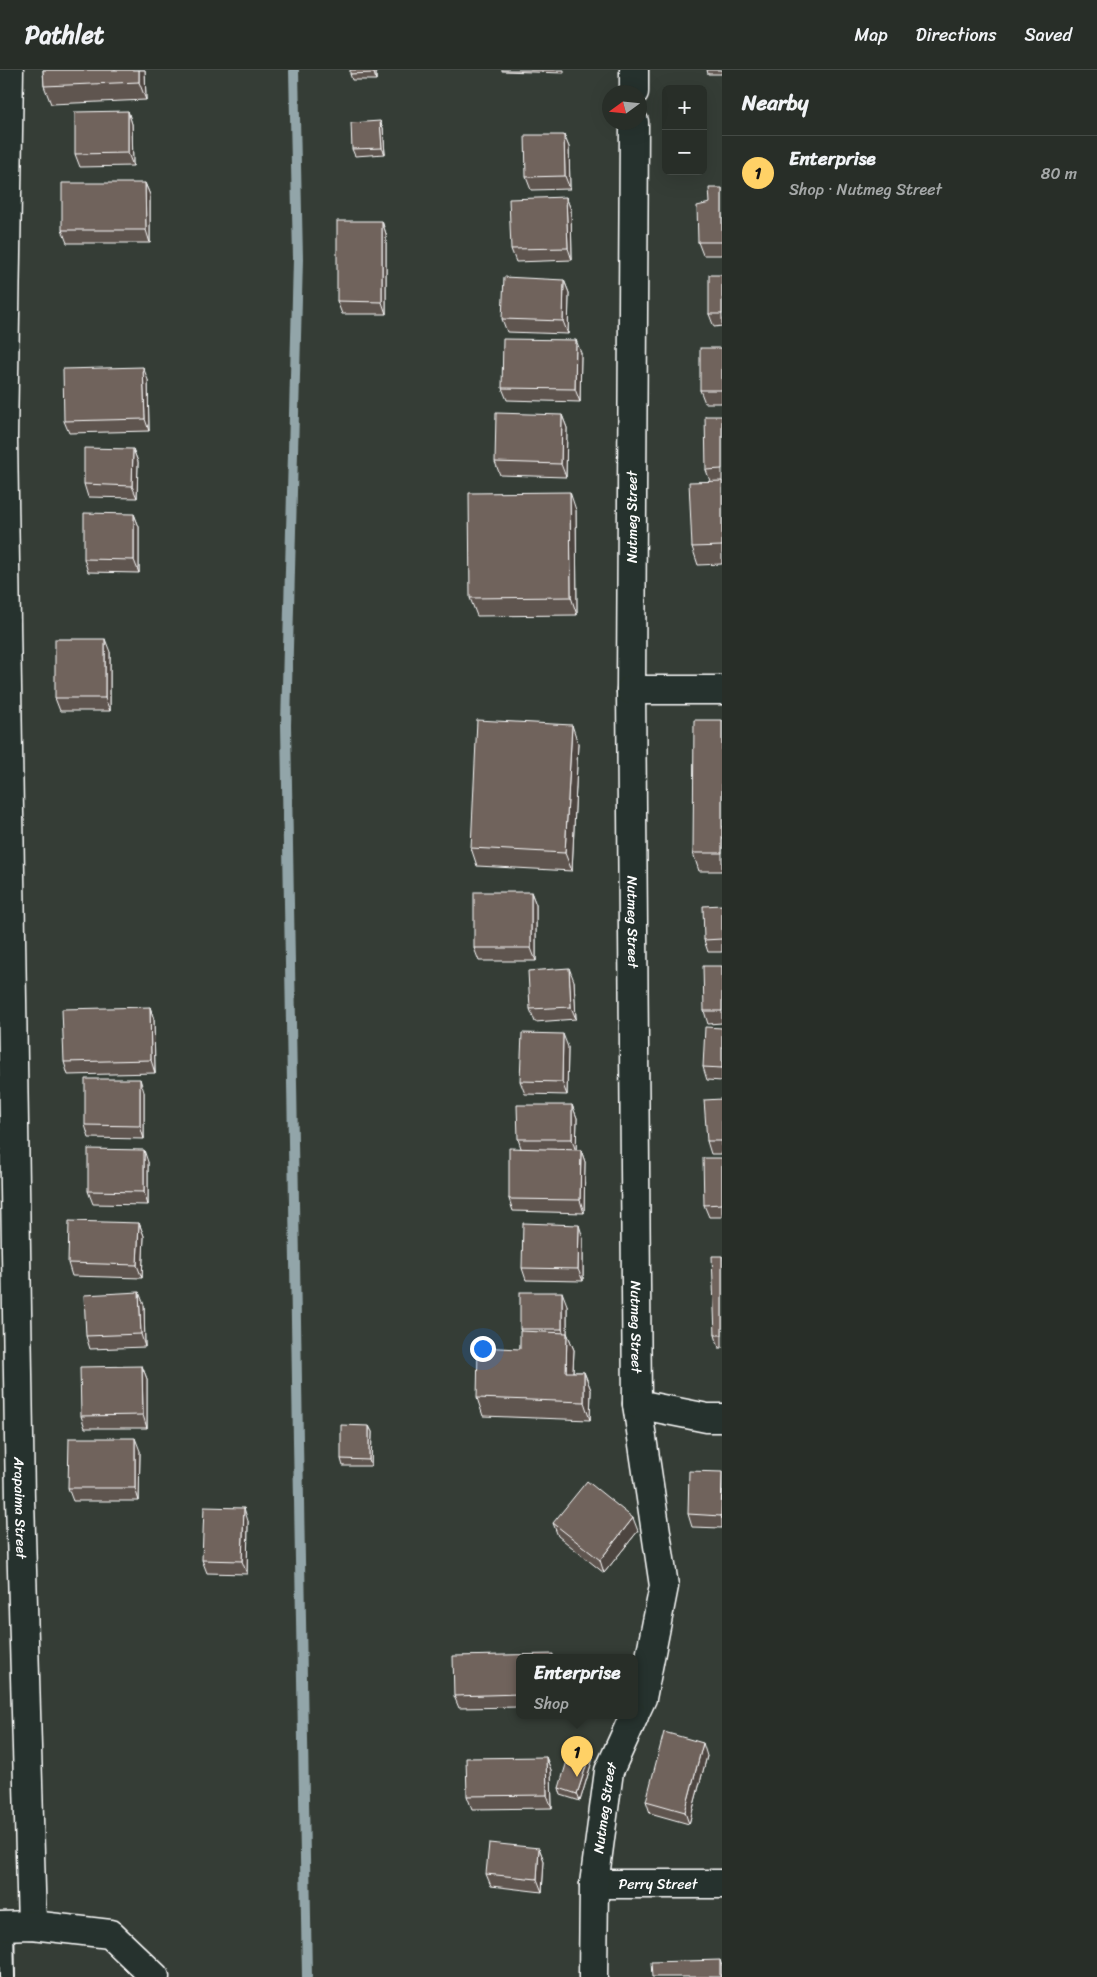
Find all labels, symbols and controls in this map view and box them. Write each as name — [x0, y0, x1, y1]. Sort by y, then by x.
text: Pathlet — [25, 14, 104, 56]
text: Map — [855, 19, 888, 51]
text: Directions — [916, 19, 997, 51]
text: Saved — [1025, 19, 1072, 51]
text: Nearby — [742, 84, 808, 122]
north arrow — [602, 85, 647, 130]
map controls — [662, 85, 707, 175]
button: + — [662, 85, 707, 130]
button: − — [662, 130, 707, 175]
text: Enterprise — [789, 142, 876, 175]
text: 1 — [755, 159, 761, 188]
text: 80 m — [1041, 159, 1077, 188]
text: Shop · Nutmeg Street — [789, 175, 942, 204]
street label: Nutmeg Street — [620, 470, 645, 563]
street label: Nutmeg Street — [620, 876, 645, 970]
street label: Nutmeg Street — [623, 1281, 649, 1375]
your location — [470, 1336, 496, 1362]
street label: Arapaima Street — [6, 1456, 34, 1561]
popup — [516, 1654, 638, 1719]
text: Enterprise — [534, 1656, 620, 1689]
text: Shop — [534, 1689, 569, 1718]
pin: 1 — [561, 1736, 593, 1777]
street label: Nutmeg Street — [586, 1756, 625, 1855]
street label: Perry Street — [619, 1872, 699, 1897]

